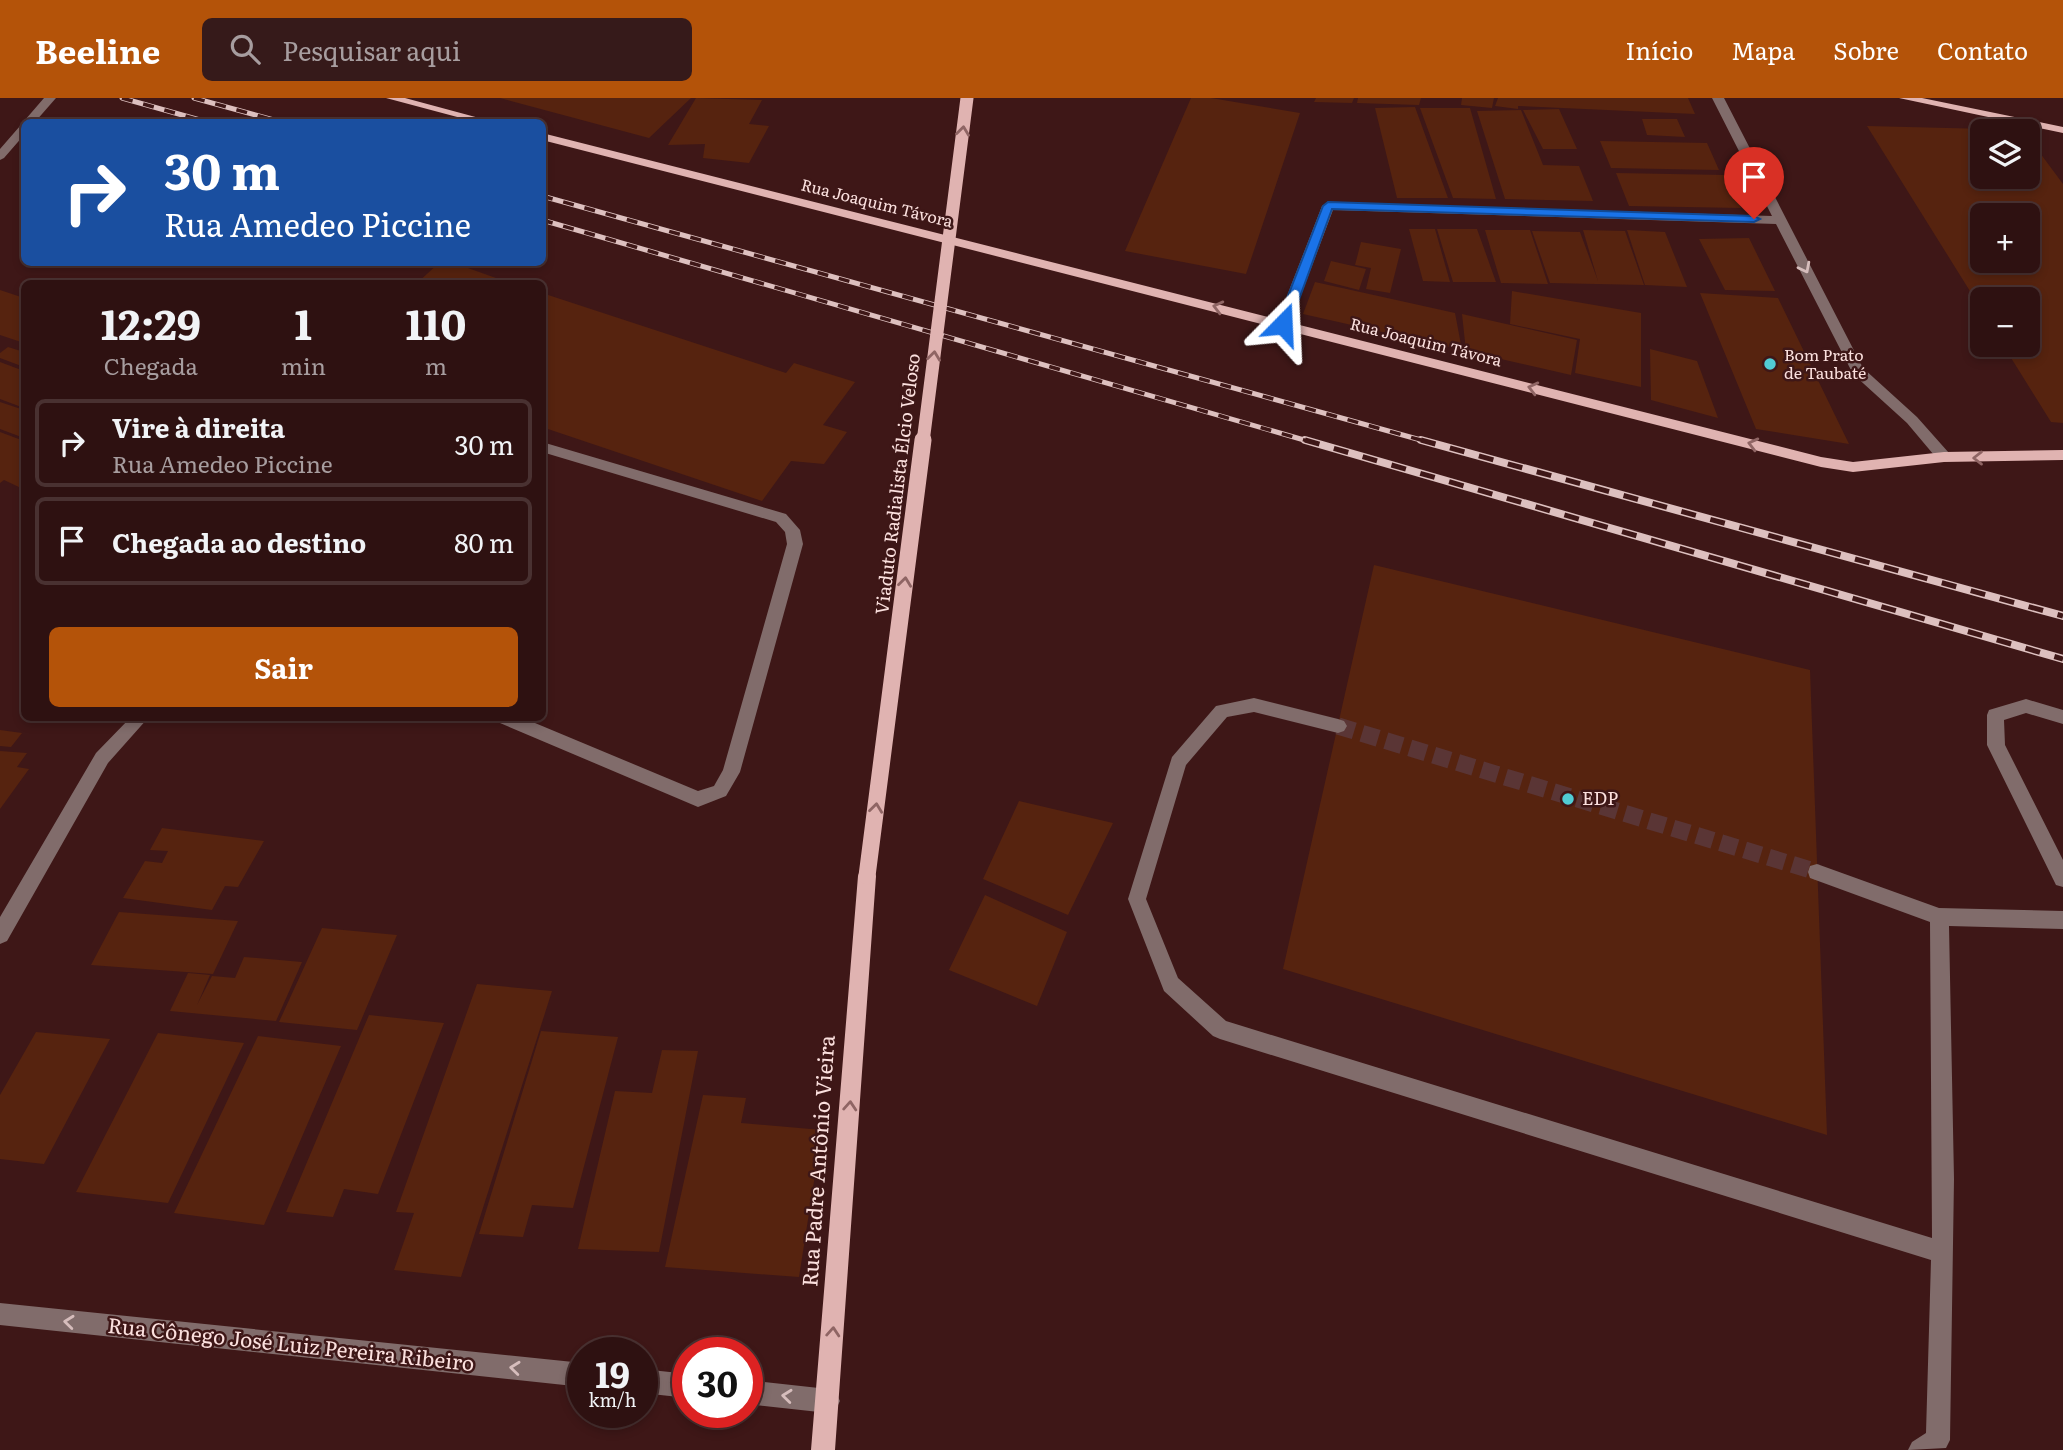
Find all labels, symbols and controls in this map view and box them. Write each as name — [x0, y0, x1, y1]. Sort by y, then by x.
search box — [202, 18, 692, 81]
text: Beeline — [35, 25, 160, 74]
icon: search — [226, 30, 264, 68]
text: Pesquisar aqui — [282, 30, 461, 69]
text: Início — [1626, 32, 1693, 67]
text: Mapa — [1731, 32, 1795, 67]
text: Sobre — [1833, 32, 1899, 67]
text: Contato — [1937, 32, 2028, 67]
map controls — [1970, 119, 2040, 357]
button: layers — [1970, 119, 2040, 189]
one-way arrow — [955, 125, 970, 137]
text: 30 m — [164, 132, 280, 205]
icon: right — [49, 147, 140, 238]
pin — [1724, 147, 1784, 219]
icon: arrive — [1735, 158, 1773, 196]
street label: Rua Joaquim Távora — [799, 172, 956, 233]
text: Rua Amedeo Piccine — [164, 199, 471, 247]
button: + — [1970, 203, 2040, 273]
one-way arrow — [1797, 261, 1811, 273]
position arrow — [1246, 287, 1320, 361]
button: − — [1970, 287, 2040, 357]
text: 12:29 — [101, 291, 201, 353]
text: 1 — [295, 291, 312, 353]
text: 110 — [406, 291, 466, 353]
one-way arrow — [1212, 301, 1224, 315]
street label: Rua Joaquim Távora — [1348, 311, 1505, 372]
place label: Bom Prato de Taubaté — [1784, 342, 1866, 384]
text: Chegada — [104, 348, 198, 382]
text: min — [281, 348, 326, 382]
text: m — [425, 348, 447, 382]
one-way arrow — [926, 351, 941, 362]
street label: Viaduto Radialista Élcio Veloso — [867, 352, 926, 616]
marker: Bom Prato de Taubaté — [1762, 356, 1778, 372]
one-way arrow — [1527, 382, 1539, 396]
text: Vire à direita — [112, 407, 285, 446]
icon: right — [53, 424, 91, 462]
text: 30 m — [454, 424, 514, 463]
one-way arrow — [1747, 438, 1759, 452]
text: Rua Amedeo Piccine — [112, 446, 333, 480]
one-way arrow — [1972, 450, 1982, 466]
icon: arrive — [53, 522, 91, 560]
text: Chegada ao destino — [112, 522, 366, 561]
text: 80 m — [454, 522, 514, 561]
one-way arrow — [897, 576, 912, 588]
button: Sair — [49, 627, 518, 707]
place label: EDP — [1582, 784, 1618, 811]
marker: EDP — [1560, 791, 1576, 807]
one-way arrow — [869, 802, 884, 814]
street label: Rua Padre Antônio Vieira — [792, 1033, 841, 1288]
one-way arrow — [842, 1100, 857, 1111]
street label: Rua Cônego José Luiz Pereira Ribeiro — [106, 1308, 476, 1377]
one-way arrow — [63, 1314, 75, 1329]
one-way arrow — [825, 1327, 840, 1338]
speed limit sign: 30 — [672, 1337, 763, 1428]
text: 19 — [595, 1347, 630, 1399]
one-way arrow — [509, 1361, 520, 1376]
text: km/h — [589, 1386, 636, 1413]
one-way arrow — [782, 1389, 793, 1404]

